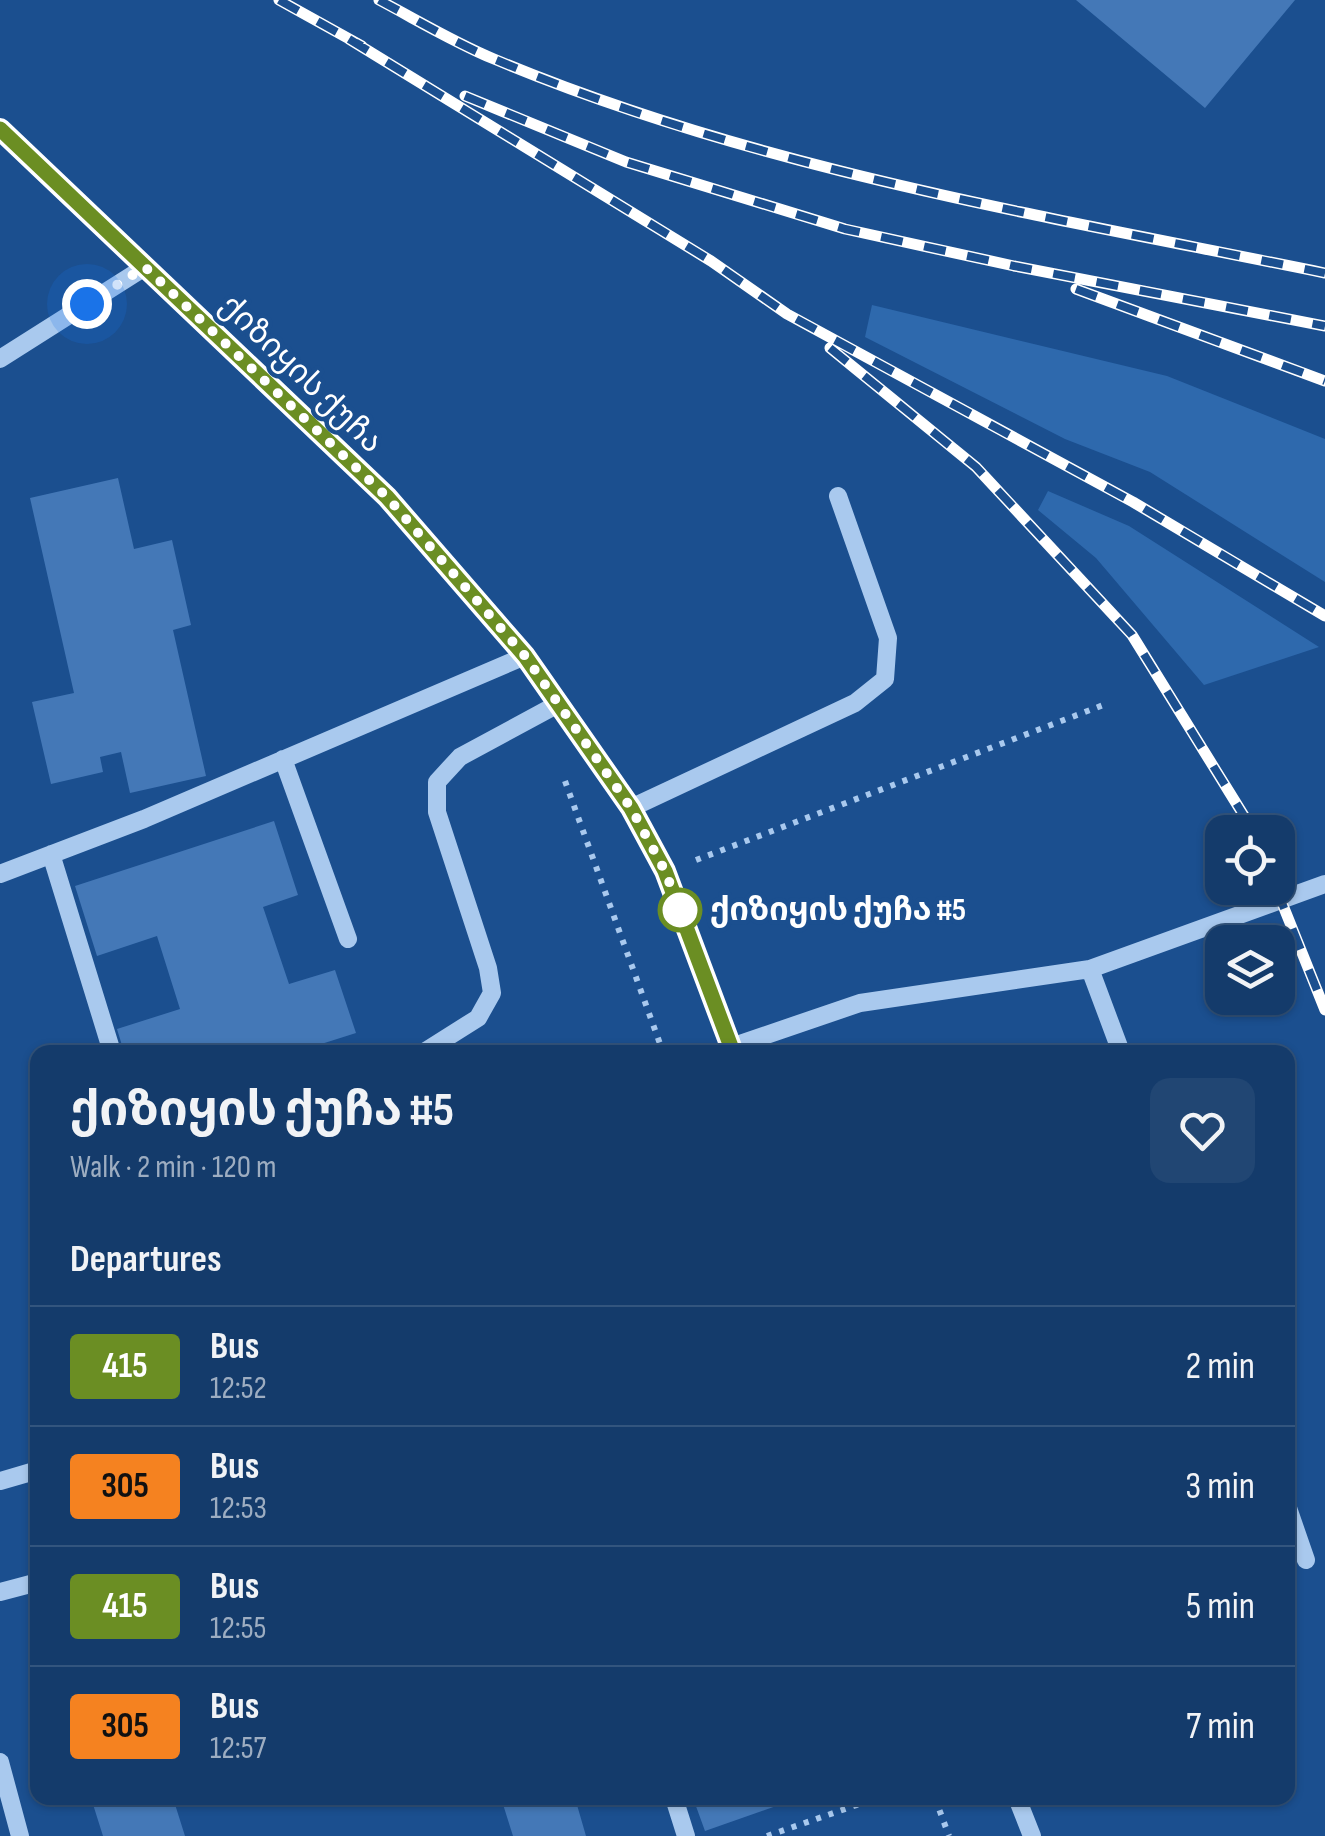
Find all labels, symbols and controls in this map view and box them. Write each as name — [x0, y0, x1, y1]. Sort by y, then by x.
your location — [62, 279, 112, 329]
street label: ქიზიყის ქუჩა — [211, 286, 391, 462]
map controls — [1205, 815, 1295, 1015]
button: locate — [1205, 815, 1295, 905]
marker: ქიზიყის ქუჩა #5 — [659, 889, 701, 931]
place label: ქიზიყის ქუჩა #5 — [710, 891, 966, 930]
button: layers — [1205, 925, 1295, 1015]
button: heart — [1150, 1078, 1255, 1183]
text: ქიზიყის ქუჩა #5 — [70, 1082, 454, 1139]
text: Walk · 2 min · 120 m — [70, 1148, 277, 1187]
text: Departures — [70, 1237, 222, 1282]
text: Bus — [210, 1324, 259, 1369]
text: 2 min — [1186, 1344, 1255, 1389]
text: 415 — [102, 1345, 148, 1388]
text: 12:52 — [210, 1369, 267, 1408]
text: Bus — [210, 1444, 259, 1489]
text: 3 min — [1185, 1464, 1255, 1509]
text: 305 — [101, 1465, 149, 1508]
text: 12:53 — [210, 1489, 267, 1528]
text: Bus — [210, 1564, 259, 1609]
text: 5 min — [1186, 1584, 1255, 1629]
text: 415 — [102, 1585, 148, 1628]
text: 12:55 — [210, 1609, 266, 1648]
text: Bus — [210, 1684, 259, 1729]
text: 7 min — [1186, 1704, 1255, 1749]
text: 305 — [101, 1705, 149, 1748]
text: 12:57 — [210, 1729, 266, 1768]

